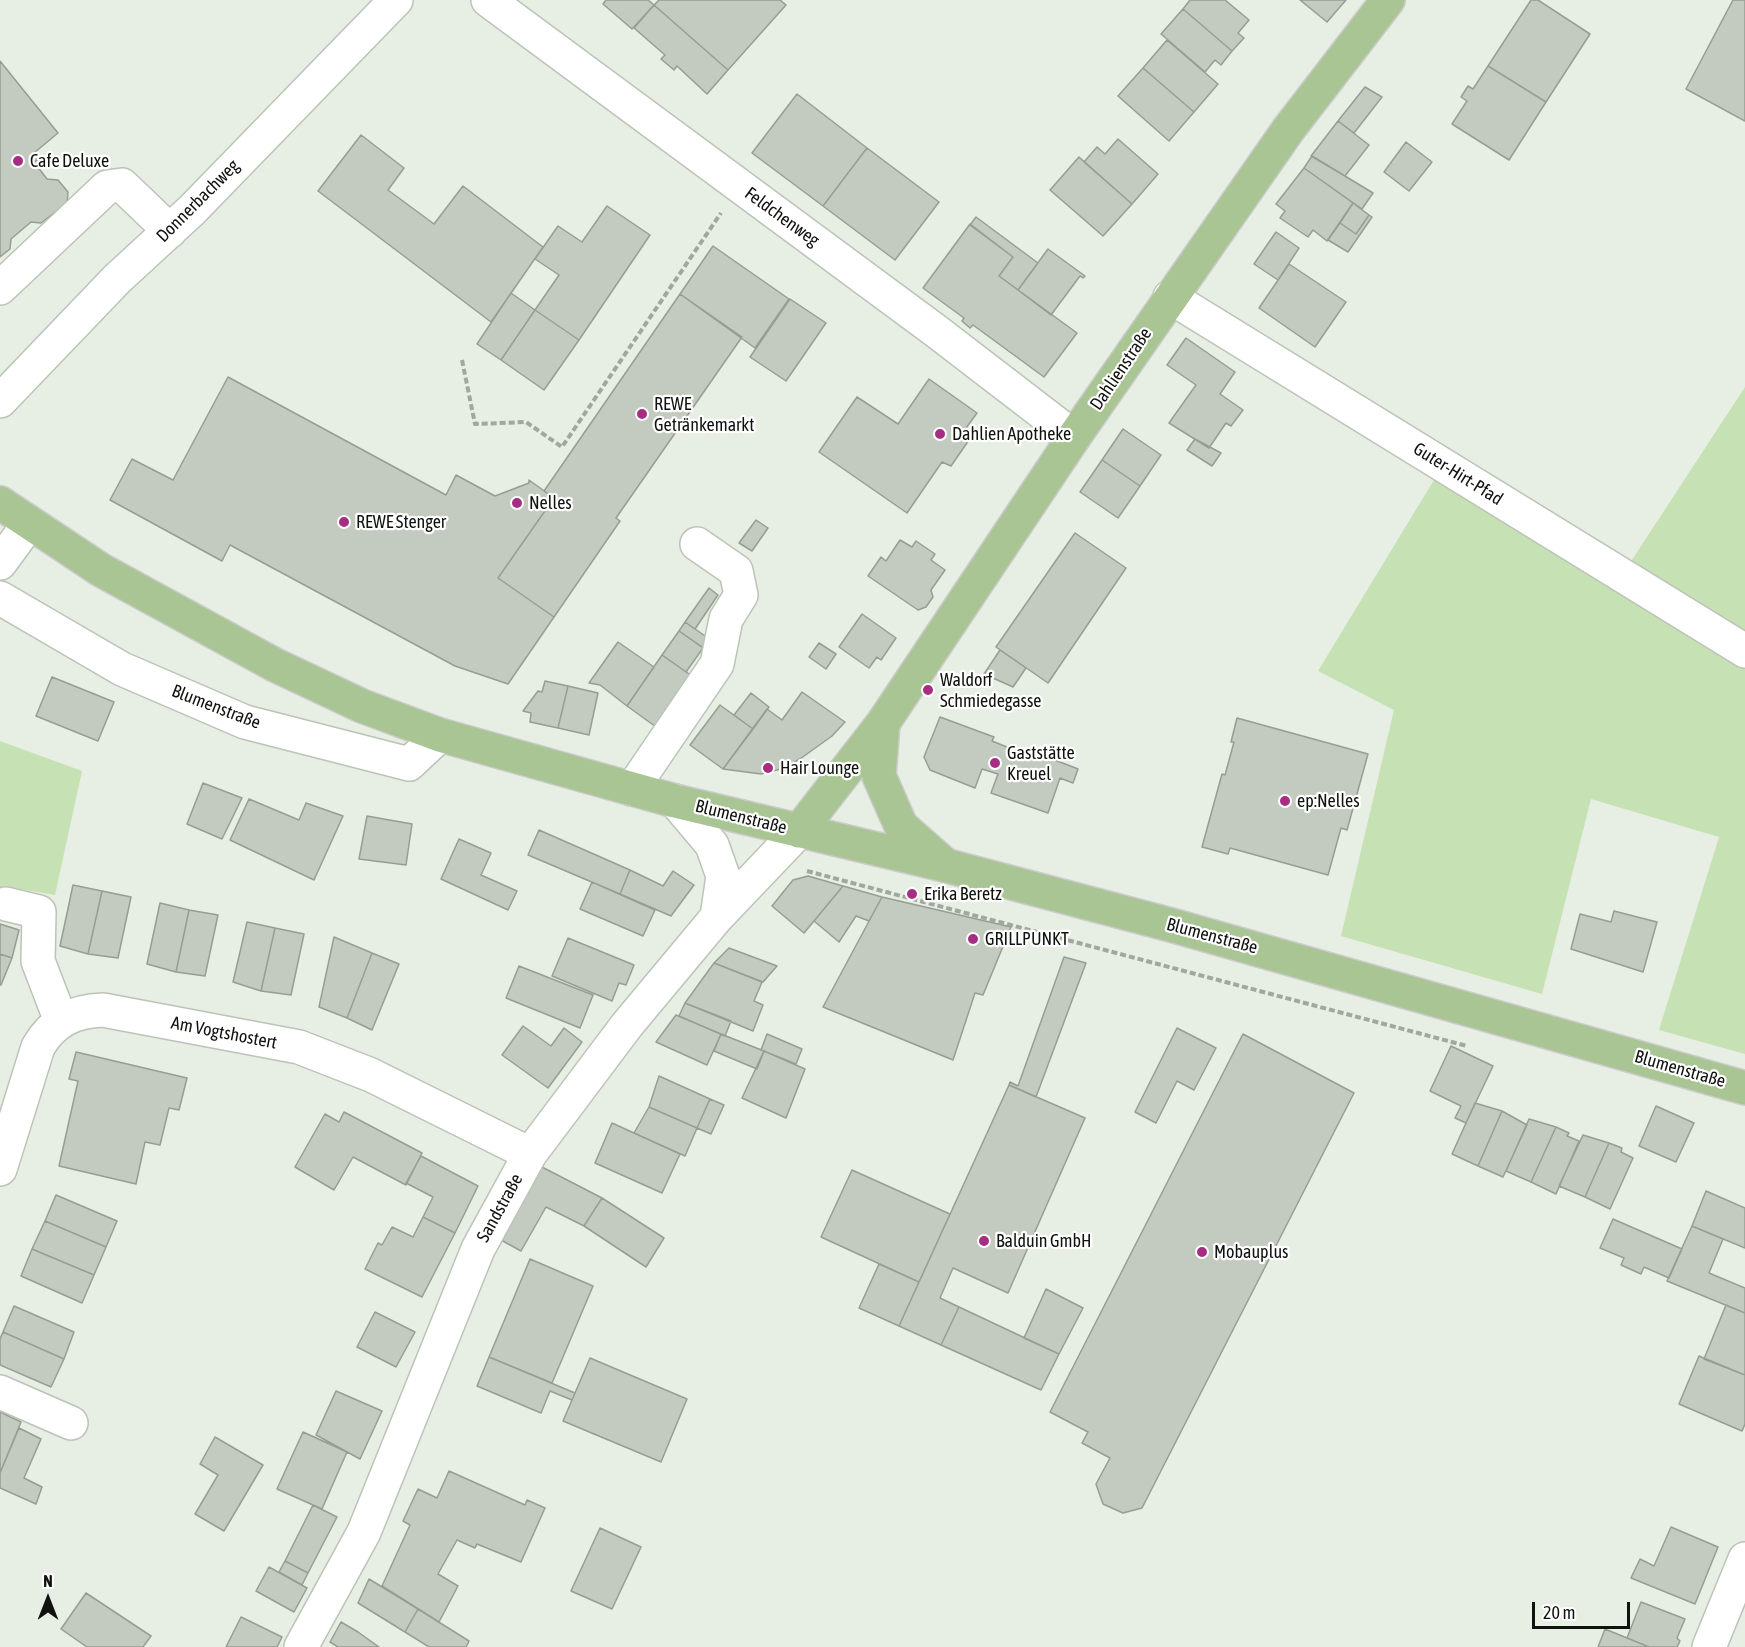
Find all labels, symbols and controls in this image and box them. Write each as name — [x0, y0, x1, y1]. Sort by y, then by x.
place label: Cafe Deluxe — [30, 150, 109, 172]
marker: Cafe Deluxe — [11, 154, 25, 168]
street label: Donnerbachweg — [152, 155, 244, 247]
street label: Feldchenweg — [740, 183, 824, 251]
street label: Dahlienstraße — [1086, 324, 1156, 414]
place label: REWE Getränkemarkt — [654, 393, 754, 436]
marker: REWE Getränkemarkt — [635, 407, 649, 421]
place label: Dahlien Apotheke — [952, 423, 1071, 445]
marker: Dahlien Apotheke — [933, 427, 947, 441]
street label: Guter-Hirt-Pfad — [1409, 438, 1507, 510]
place label: Nelles — [529, 492, 572, 514]
marker: Nelles — [510, 496, 524, 510]
place label: REWE Stenger — [356, 511, 446, 533]
marker: REWE Stenger — [337, 515, 351, 529]
place label: Waldorf Schmiedegasse — [940, 669, 1041, 712]
street label: Blumenstraße — [169, 680, 263, 734]
marker: Waldorf Schmiedegasse — [921, 683, 935, 697]
place label: Gaststätte Kreuel — [1007, 742, 1075, 784]
marker: Gaststätte Kreuel — [988, 756, 1002, 770]
place label: Hair Lounge — [780, 757, 859, 779]
marker: Hair Lounge — [761, 761, 775, 775]
place label: ep:Nelles — [1297, 790, 1360, 812]
marker: ep:Nelles — [1278, 794, 1292, 808]
street label: Blumenstraße — [693, 795, 789, 839]
place label: Erika Beretz — [924, 883, 1002, 905]
marker: Erika Beretz — [905, 887, 919, 901]
street label: Blumenstraße — [1164, 913, 1260, 959]
place label: GRILLPUNKT — [985, 928, 1069, 950]
marker: GRILLPUNKT — [966, 932, 980, 946]
street label: Am Vogtshostert — [169, 1012, 279, 1054]
street label: Blumenstraße — [1632, 1046, 1728, 1092]
street label: Sandstraße — [472, 1170, 528, 1246]
place label: Balduin GmbH — [996, 1230, 1092, 1252]
marker: Balduin GmbH — [977, 1234, 991, 1248]
place label: Mobauplus — [1214, 1241, 1288, 1263]
marker: Mobauplus — [1195, 1245, 1209, 1259]
north arrow — [18, 1569, 78, 1629]
text: N — [43, 1572, 53, 1590]
scale bar — [1535, 1590, 1632, 1628]
text: 20 m — [1543, 1602, 1575, 1623]

